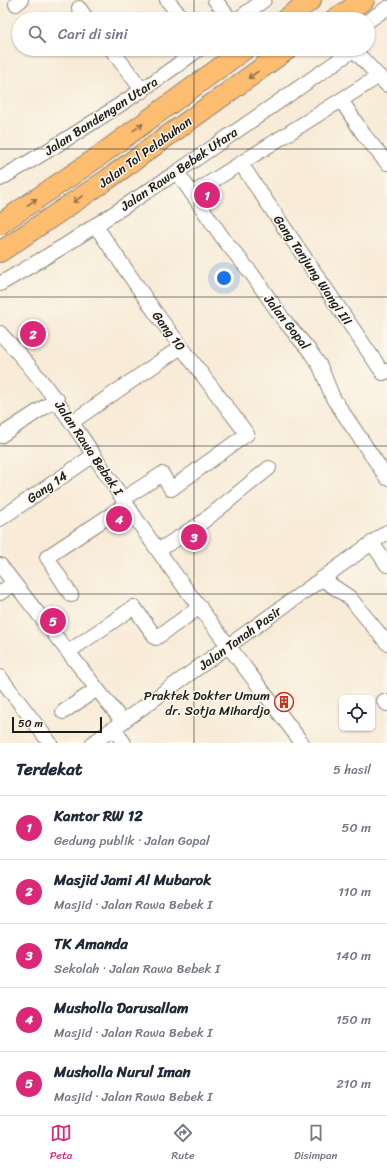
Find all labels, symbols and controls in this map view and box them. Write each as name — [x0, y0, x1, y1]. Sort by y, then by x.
search box — [12, 12, 375, 56]
text: Cari di sini — [58, 21, 128, 47]
icon: search — [26, 23, 48, 45]
street label: Jalan Bandengan Utara — [39, 70, 163, 162]
one-way arrow — [247, 71, 258, 79]
street label: Jalan Tol Pelabuhan — [92, 110, 197, 195]
street label: Jalan Rawa Bebek Utara — [115, 121, 243, 218]
one-way arrow — [133, 123, 144, 132]
pin: 1 — [194, 180, 220, 210]
one-way arrow — [73, 195, 84, 203]
one-way arrow — [26, 198, 37, 206]
street label: Gang Tanjung Wangi III — [267, 210, 359, 330]
your location — [214, 268, 234, 288]
street label: Jalan Gopal — [257, 289, 316, 355]
street label: Gang 10 — [146, 306, 192, 356]
pin: 2 — [20, 319, 46, 349]
street label: Jalan Rawa Bebek I — [48, 395, 130, 501]
street label: Gang 14 — [22, 465, 72, 509]
pin: 4 — [106, 504, 132, 534]
pin: 3 — [181, 522, 207, 552]
street label: Jalan Tanah Pasir — [193, 599, 287, 677]
pin: 5 — [40, 606, 66, 636]
place label: Praktek Dokter Umum dr. Sotja Mihardjo — [144, 684, 270, 722]
building icon: Praktek Dokter Umum dr. Sotja Mihardjo — [273, 691, 295, 713]
map controls — [339, 695, 375, 731]
button: locate — [339, 695, 375, 731]
text: 50 m — [18, 714, 43, 733]
scale bar — [12, 715, 102, 734]
text: Terdekat — [16, 754, 82, 784]
text: 5 hasil — [333, 758, 371, 781]
text: Kantor RW 12 — [54, 803, 143, 829]
text: 1 — [26, 816, 32, 839]
text: 50 m — [341, 816, 371, 839]
text: Gedung publik · Jalan Gopal — [54, 829, 210, 852]
text: Masjid Jami Al Mubarok — [54, 867, 211, 893]
text: 2 — [25, 880, 33, 903]
text: 110 m — [338, 880, 371, 903]
text: Masjid · Jalan Rawa Bebek I — [54, 893, 212, 916]
text: TK Amanda — [54, 931, 128, 957]
text: 3 — [25, 944, 33, 967]
text: 140 m — [336, 944, 371, 967]
text: Sekolah · Jalan Rawa Bebek I — [54, 957, 220, 980]
text: Musholla Darusallam — [54, 995, 189, 1021]
text: 4 — [25, 1008, 33, 1031]
text: 150 m — [336, 1008, 371, 1031]
text: Masjid · Jalan Rawa Bebek I — [54, 1021, 212, 1044]
text: Musholla Nurul Iman — [54, 1059, 191, 1085]
text: 5 — [25, 1072, 33, 1095]
text: 210 m — [336, 1072, 371, 1095]
text: Masjid · Jalan Rawa Bebek I — [54, 1085, 212, 1108]
tab: Peta — [50, 1122, 72, 1165]
tab: Rute — [172, 1122, 195, 1165]
tab: Disimpan — [294, 1122, 337, 1165]

